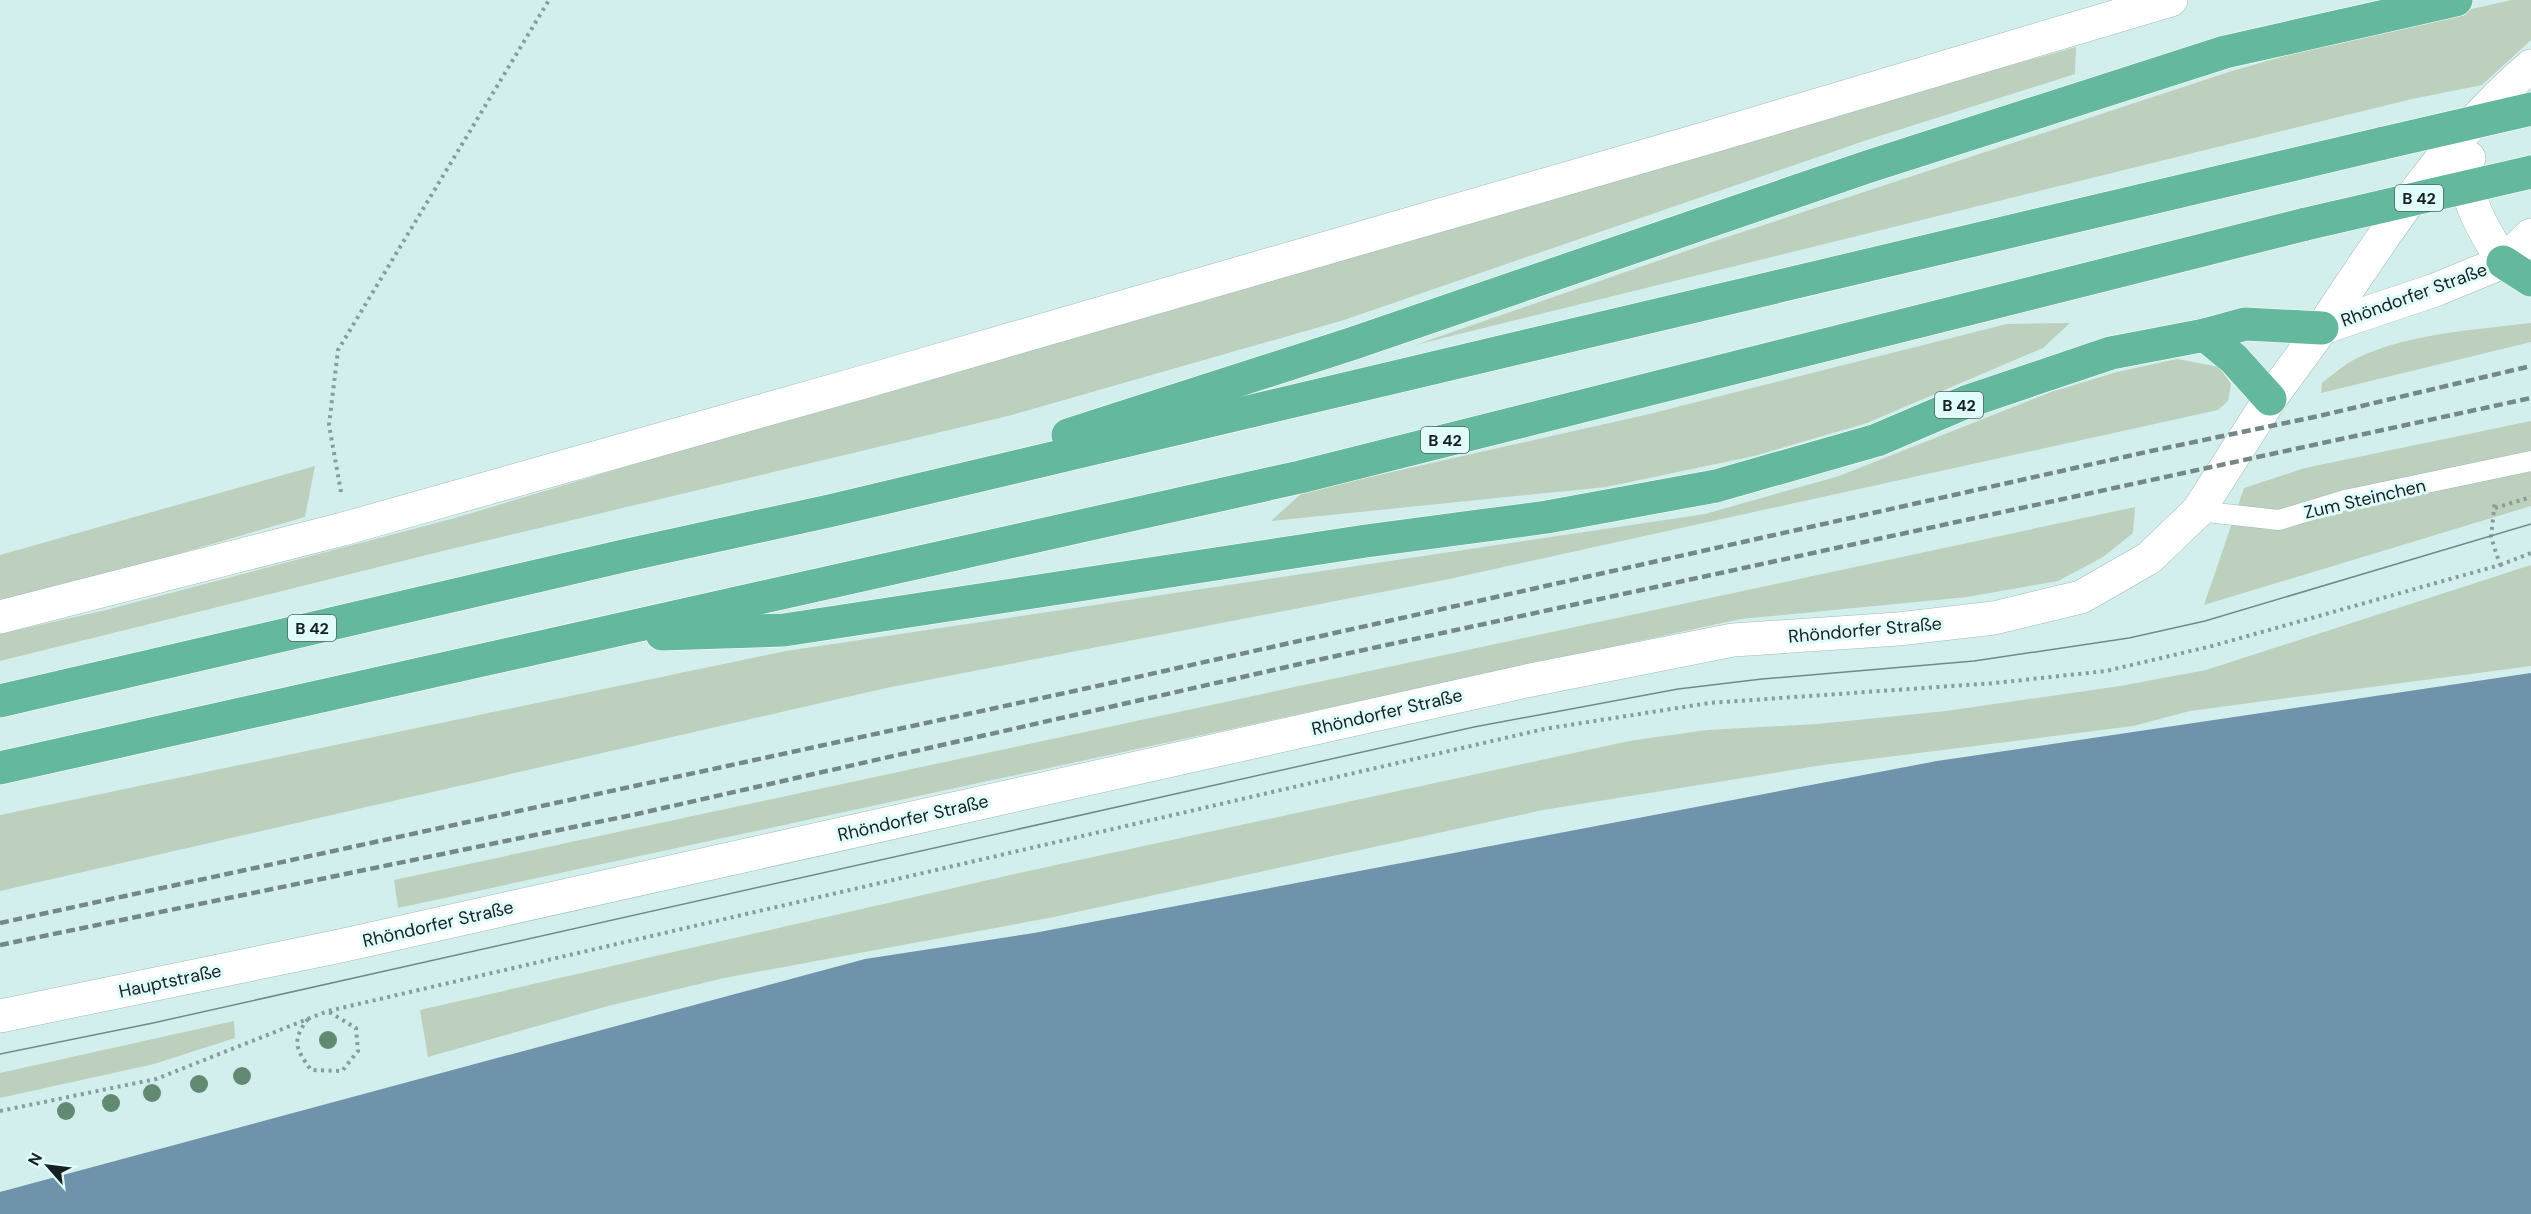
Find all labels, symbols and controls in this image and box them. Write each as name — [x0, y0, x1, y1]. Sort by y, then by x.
road number: B 42 — [2395, 185, 2443, 211]
street label: Rhöndorfer Straße — [2338, 257, 2490, 333]
road number: B 42 — [1935, 392, 1983, 418]
road number: B 42 — [1421, 427, 1469, 453]
street label: Zum Steinchen — [2302, 473, 2428, 525]
street label: Rhöndorfer Straße — [1787, 611, 1943, 649]
road number: B 42 — [288, 615, 336, 641]
street label: Rhöndorfer Straße — [1309, 683, 1465, 741]
street label: Rhöndorfer Straße — [835, 789, 991, 847]
street label: Rhöndorfer Straße — [360, 895, 516, 953]
street label: Hauptstraße — [116, 958, 224, 1004]
north arrow — [18, 1136, 78, 1196]
text: N — [23, 1149, 47, 1169]

